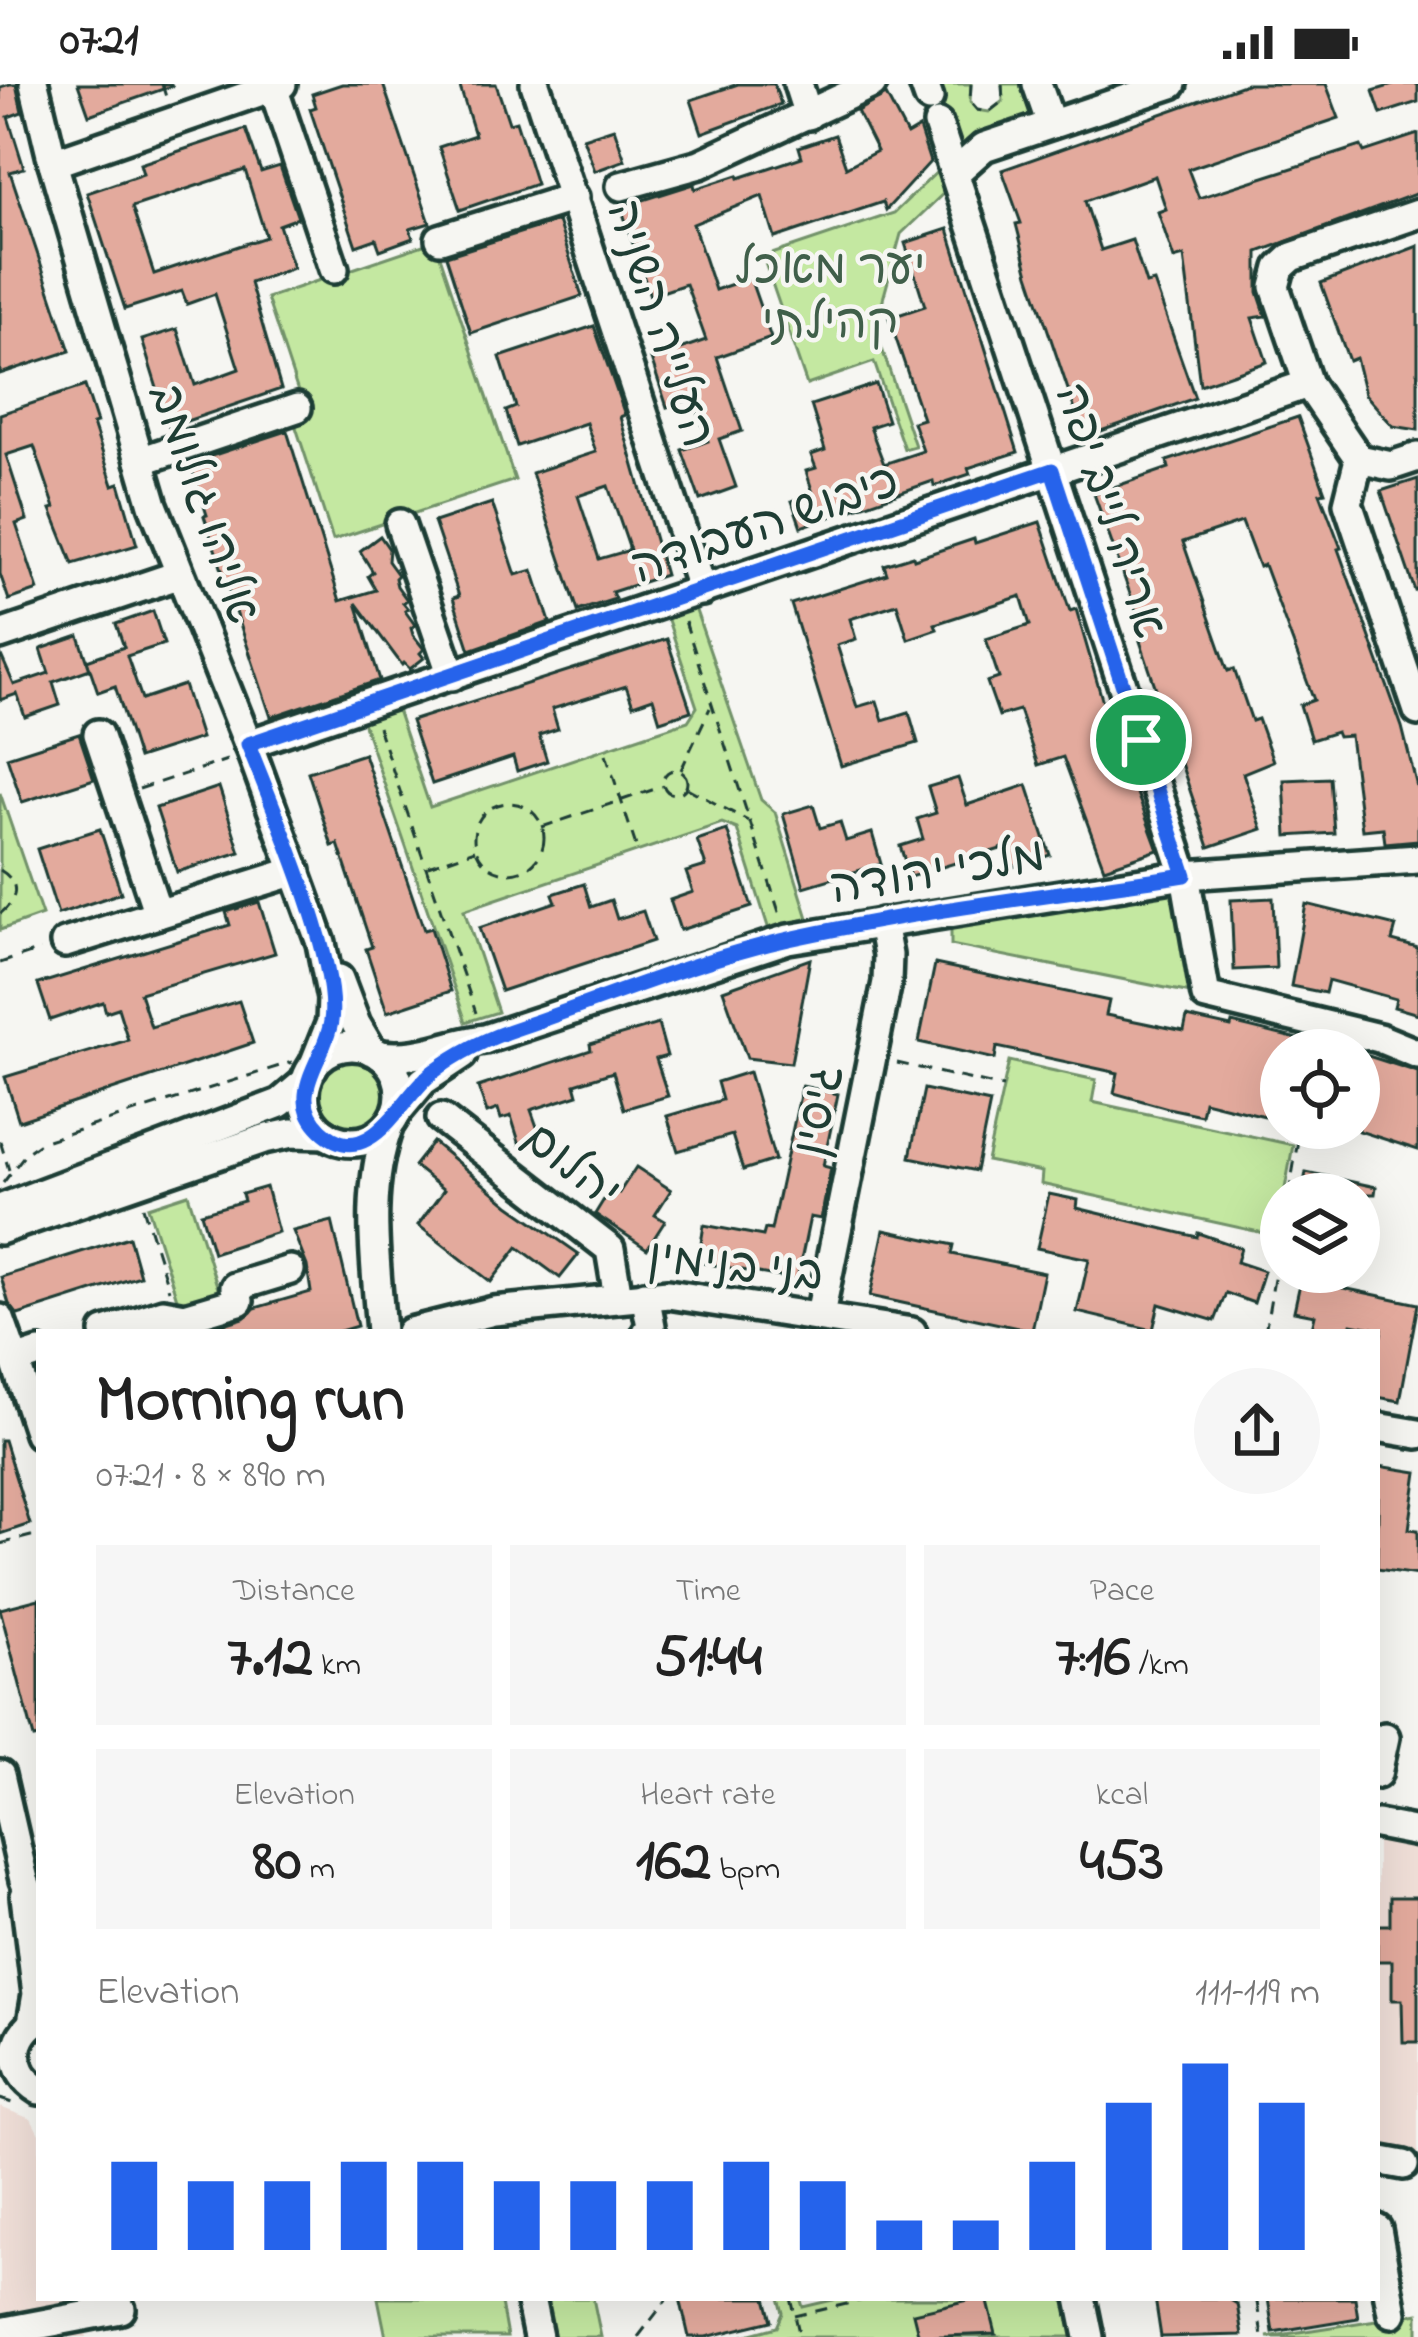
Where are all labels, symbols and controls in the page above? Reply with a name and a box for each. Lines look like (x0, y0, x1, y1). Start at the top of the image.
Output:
text: 07:21 (60, 9, 138, 75)
street label: העלייה השניה (585, 192, 731, 457)
park label: יער מאכל קהילתי (735, 235, 925, 360)
street label: אליהו גולומב (128, 375, 276, 634)
street label: אריה לייב יפה (1034, 375, 1182, 648)
street label: כיבוש העבודה (623, 448, 908, 605)
pin (1090, 689, 1192, 791)
icon: arrive (1108, 707, 1174, 773)
street label: מלכי יהודה (825, 822, 1050, 925)
map controls (1260, 1029, 1380, 1293)
button: locate (1260, 1029, 1380, 1149)
street label: גיסין (777, 1059, 863, 1163)
street label: יהלום (506, 1106, 634, 1228)
button: layers (1260, 1173, 1380, 1293)
street label: בני בנימין (644, 1224, 827, 1312)
text: Morning run (96, 1355, 405, 1451)
button: share (1194, 1368, 1320, 1494)
text: 07:21 · 8 × 890 m (96, 1448, 326, 1505)
text: Distance (233, 1568, 355, 1616)
text: Time (675, 1568, 741, 1616)
text: Pace (1090, 1568, 1154, 1616)
text: 7.12 (227, 1616, 313, 1703)
text: 51:44 (654, 1616, 762, 1703)
text: 7:16 (1055, 1616, 1130, 1703)
text: km (313, 1642, 361, 1690)
text: /km (1130, 1642, 1189, 1690)
text: Elevation (233, 1772, 355, 1820)
text: Heart rate (640, 1772, 776, 1820)
text: kcal (1096, 1772, 1148, 1820)
text: 80 (253, 1820, 301, 1907)
text: 162 (636, 1820, 711, 1907)
text: 453 (1080, 1820, 1164, 1907)
text: m (301, 1846, 335, 1894)
text: bpm (711, 1846, 780, 1894)
text: Elevation (96, 1965, 239, 2022)
text: 111–119 m (1195, 1965, 1320, 2022)

